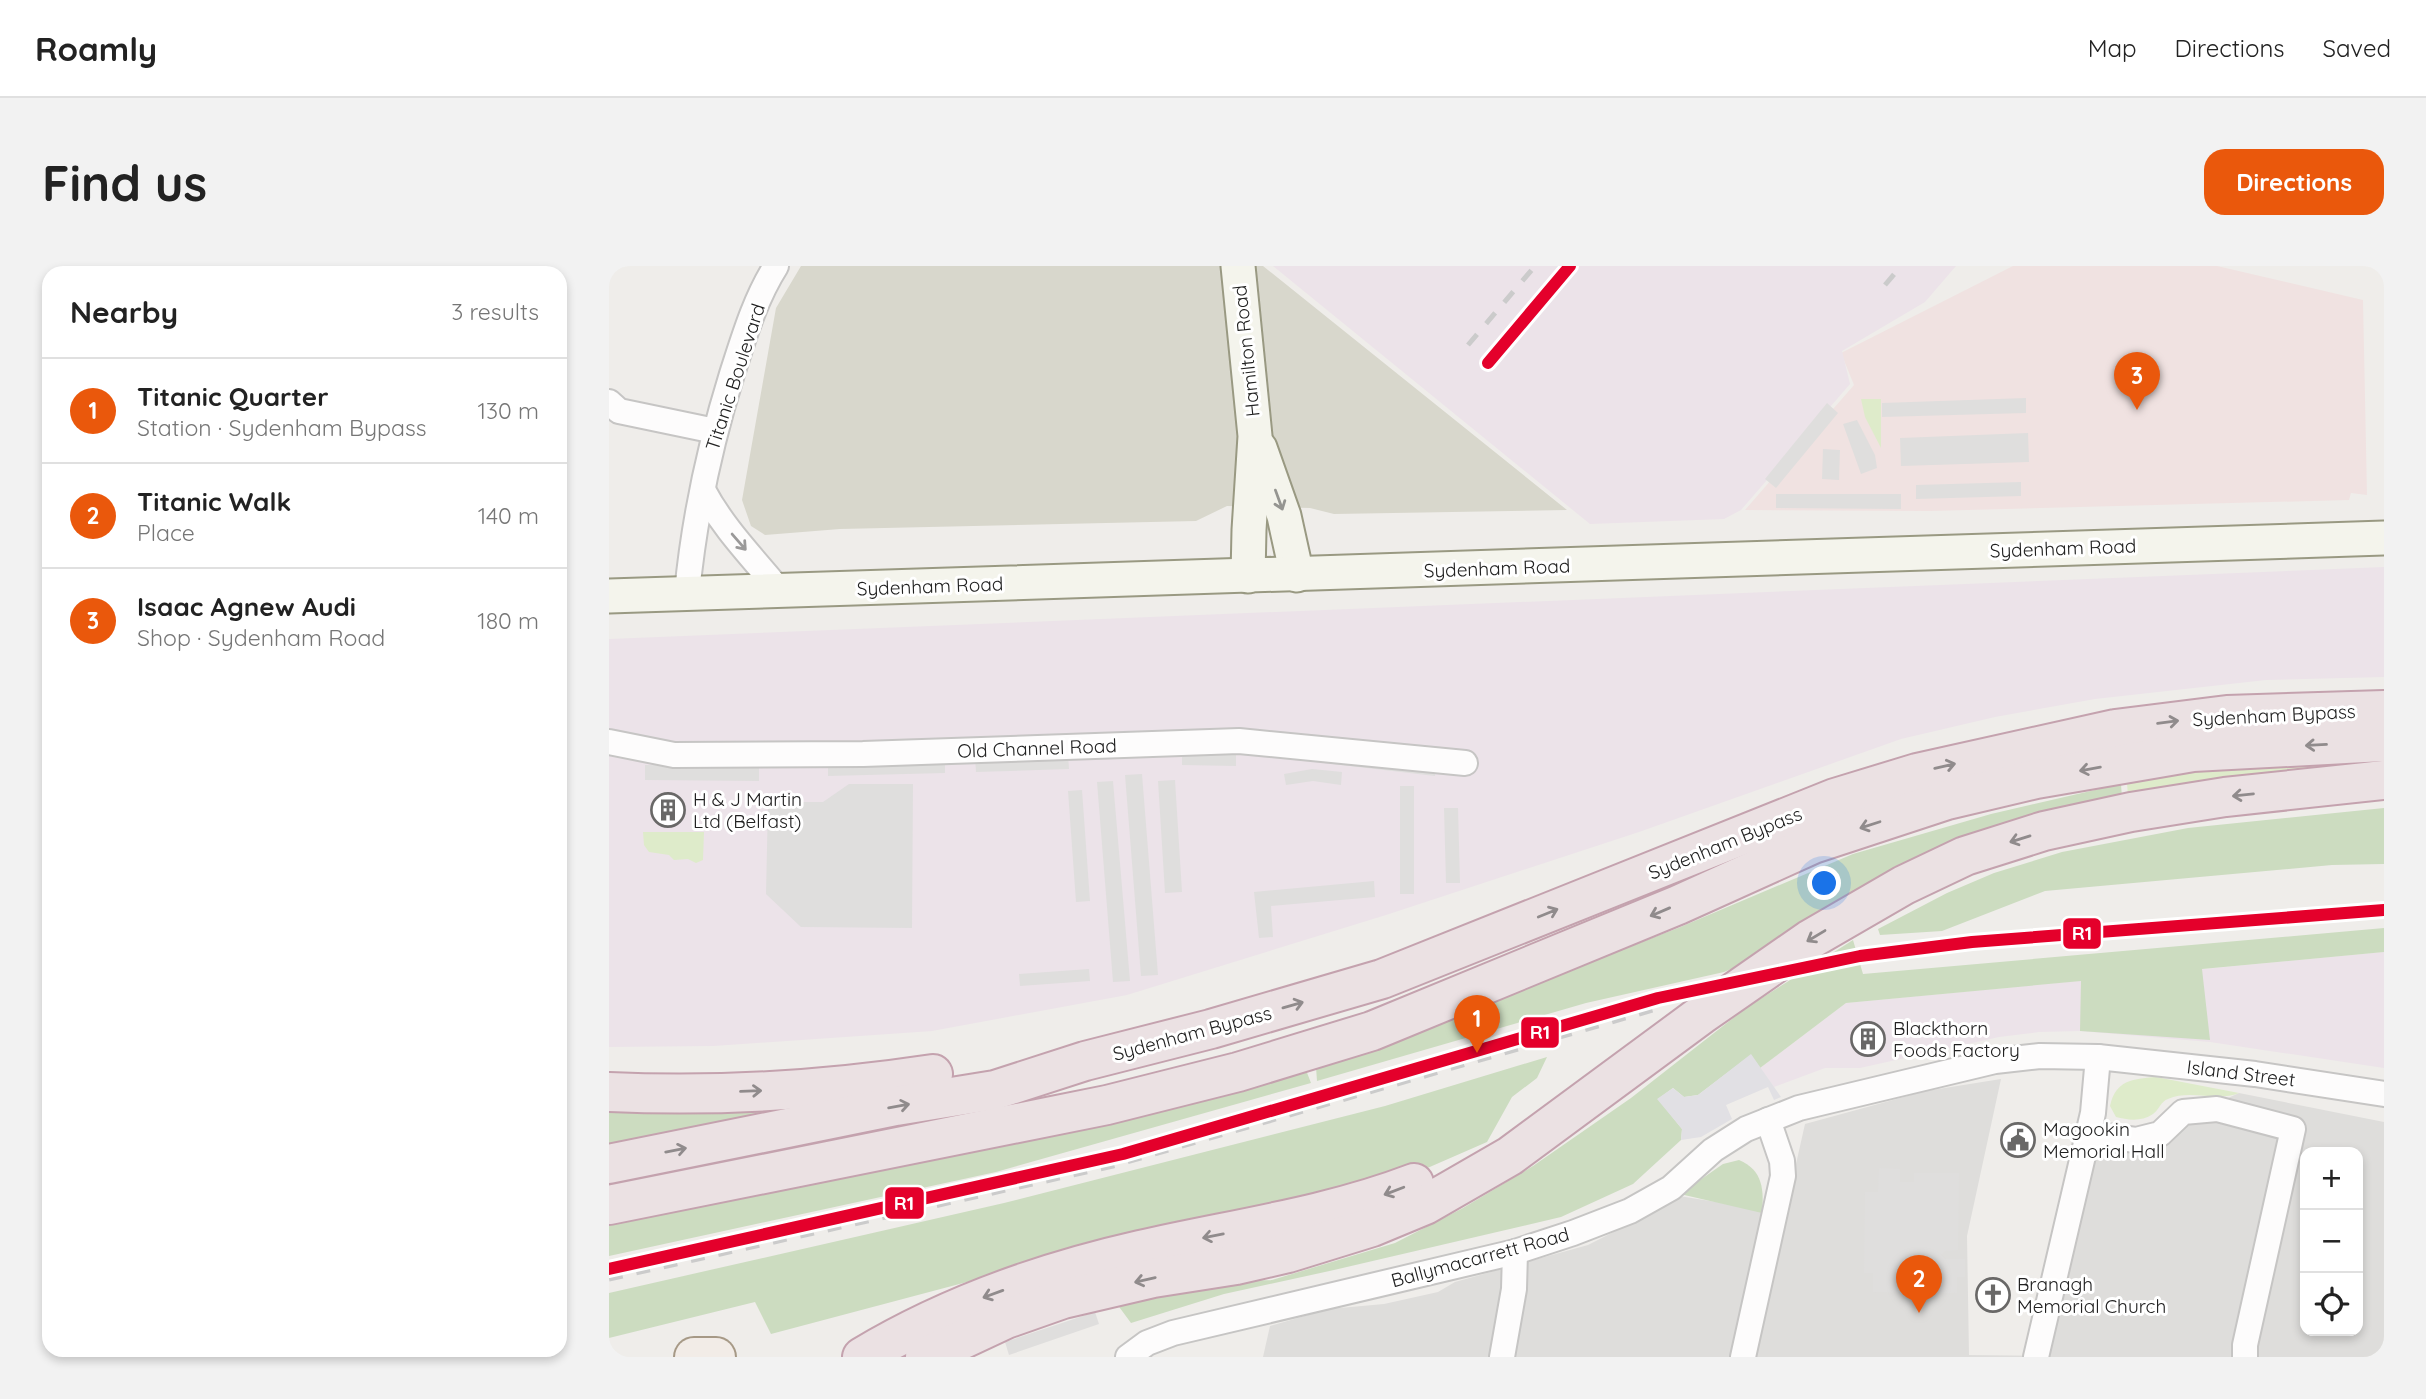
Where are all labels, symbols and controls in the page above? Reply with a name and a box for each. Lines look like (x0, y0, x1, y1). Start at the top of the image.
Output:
text: Roamly (35, 28, 157, 69)
text: Map (2088, 33, 2137, 63)
text: Directions (2175, 33, 2285, 63)
text: Saved (2323, 33, 2391, 63)
button: Directions (2204, 149, 2384, 215)
text: Find us (42, 152, 207, 213)
street label: Hamilton Road (1227, 284, 1265, 418)
text: Nearby (70, 293, 178, 331)
text: 3 results (451, 297, 539, 326)
street label: Titanic Boulevard (700, 301, 770, 453)
pin: 3 (2114, 352, 2160, 410)
text: Titanic Quarter (137, 380, 328, 413)
text: 1 (89, 396, 97, 425)
text: 130 m (477, 396, 539, 425)
text: Station · Sydenham Bypass (137, 413, 426, 442)
text: Titanic Walk (137, 485, 291, 518)
one-way arrow (1274, 488, 1286, 510)
text: 2 (86, 501, 100, 530)
text: 140 m (478, 501, 539, 530)
text: Place (137, 518, 195, 547)
one-way arrow (731, 533, 747, 551)
street label: Sydenham Road (1989, 533, 2137, 563)
street label: Sydenham Road (1423, 553, 1571, 583)
street label: Sydenham Road (856, 571, 1004, 601)
text: Isaac Agnew Audi (137, 590, 356, 623)
text: 3 (87, 606, 99, 635)
text: 180 m (477, 606, 539, 635)
text: Shop · Sydenham Road (137, 623, 385, 652)
street label: Sydenham Bypass (2192, 699, 2356, 731)
one-way arrow (2156, 716, 2179, 729)
street label: Old Channel Road (957, 733, 1117, 763)
one-way arrow (2305, 738, 2328, 751)
one-way arrow (1933, 759, 1956, 773)
one-way arrow (2079, 763, 2102, 776)
place label: H & J Martin Ltd (Belfast) (693, 787, 802, 833)
one-way arrow (2232, 789, 2255, 802)
building icon: H & J Martin Ltd (Belfast) (649, 791, 687, 829)
street label: Sydenham Bypass (1645, 801, 1805, 885)
one-way arrow (1859, 820, 1881, 833)
one-way arrow (2009, 833, 2031, 846)
your location (1807, 866, 1841, 900)
one-way arrow (1537, 906, 1559, 919)
one-way arrow (1650, 907, 1671, 920)
line badge: R1 (2062, 917, 2102, 950)
text: R1 (2072, 921, 2092, 945)
one-way arrow (1806, 930, 1826, 944)
pin: 1 (1454, 995, 1500, 1053)
one-way arrow (1282, 998, 1304, 1011)
street label: Sydenham Bypass (1110, 1000, 1274, 1066)
line badge: R1 (1520, 1016, 1560, 1049)
place label: Blackthorn Foods Factory (1893, 1016, 2020, 1062)
text: R1 (1530, 1020, 1550, 1044)
building icon: Blackthorn Foods Factory (1849, 1020, 1887, 1058)
street label: Island Street (2185, 1054, 2297, 1092)
one-way arrow (739, 1085, 762, 1098)
one-way arrow (887, 1099, 910, 1112)
place label: Magookin Memorial Hall (2043, 1117, 2165, 1163)
public building icon: Magookin Memorial Hall (1999, 1121, 2037, 1159)
one-way arrow (664, 1143, 687, 1157)
map controls (2300, 1147, 2363, 1336)
button: + (2300, 1147, 2363, 1210)
one-way arrow (1384, 1185, 1406, 1198)
line badge: R1 (884, 1186, 925, 1220)
text: R1 (894, 1191, 914, 1215)
button: − (2300, 1210, 2363, 1273)
street label: Ballymacarrett Road (1388, 1222, 1572, 1292)
one-way arrow (1202, 1230, 1225, 1243)
pin: 2 (1896, 1255, 1942, 1313)
place label: Branagh Memorial Church (2017, 1272, 2166, 1318)
button: locate (2300, 1273, 2363, 1336)
one-way arrow (1134, 1274, 1157, 1287)
church icon: Branagh Memorial Church (1974, 1276, 2012, 1314)
one-way arrow (983, 1289, 1005, 1301)

